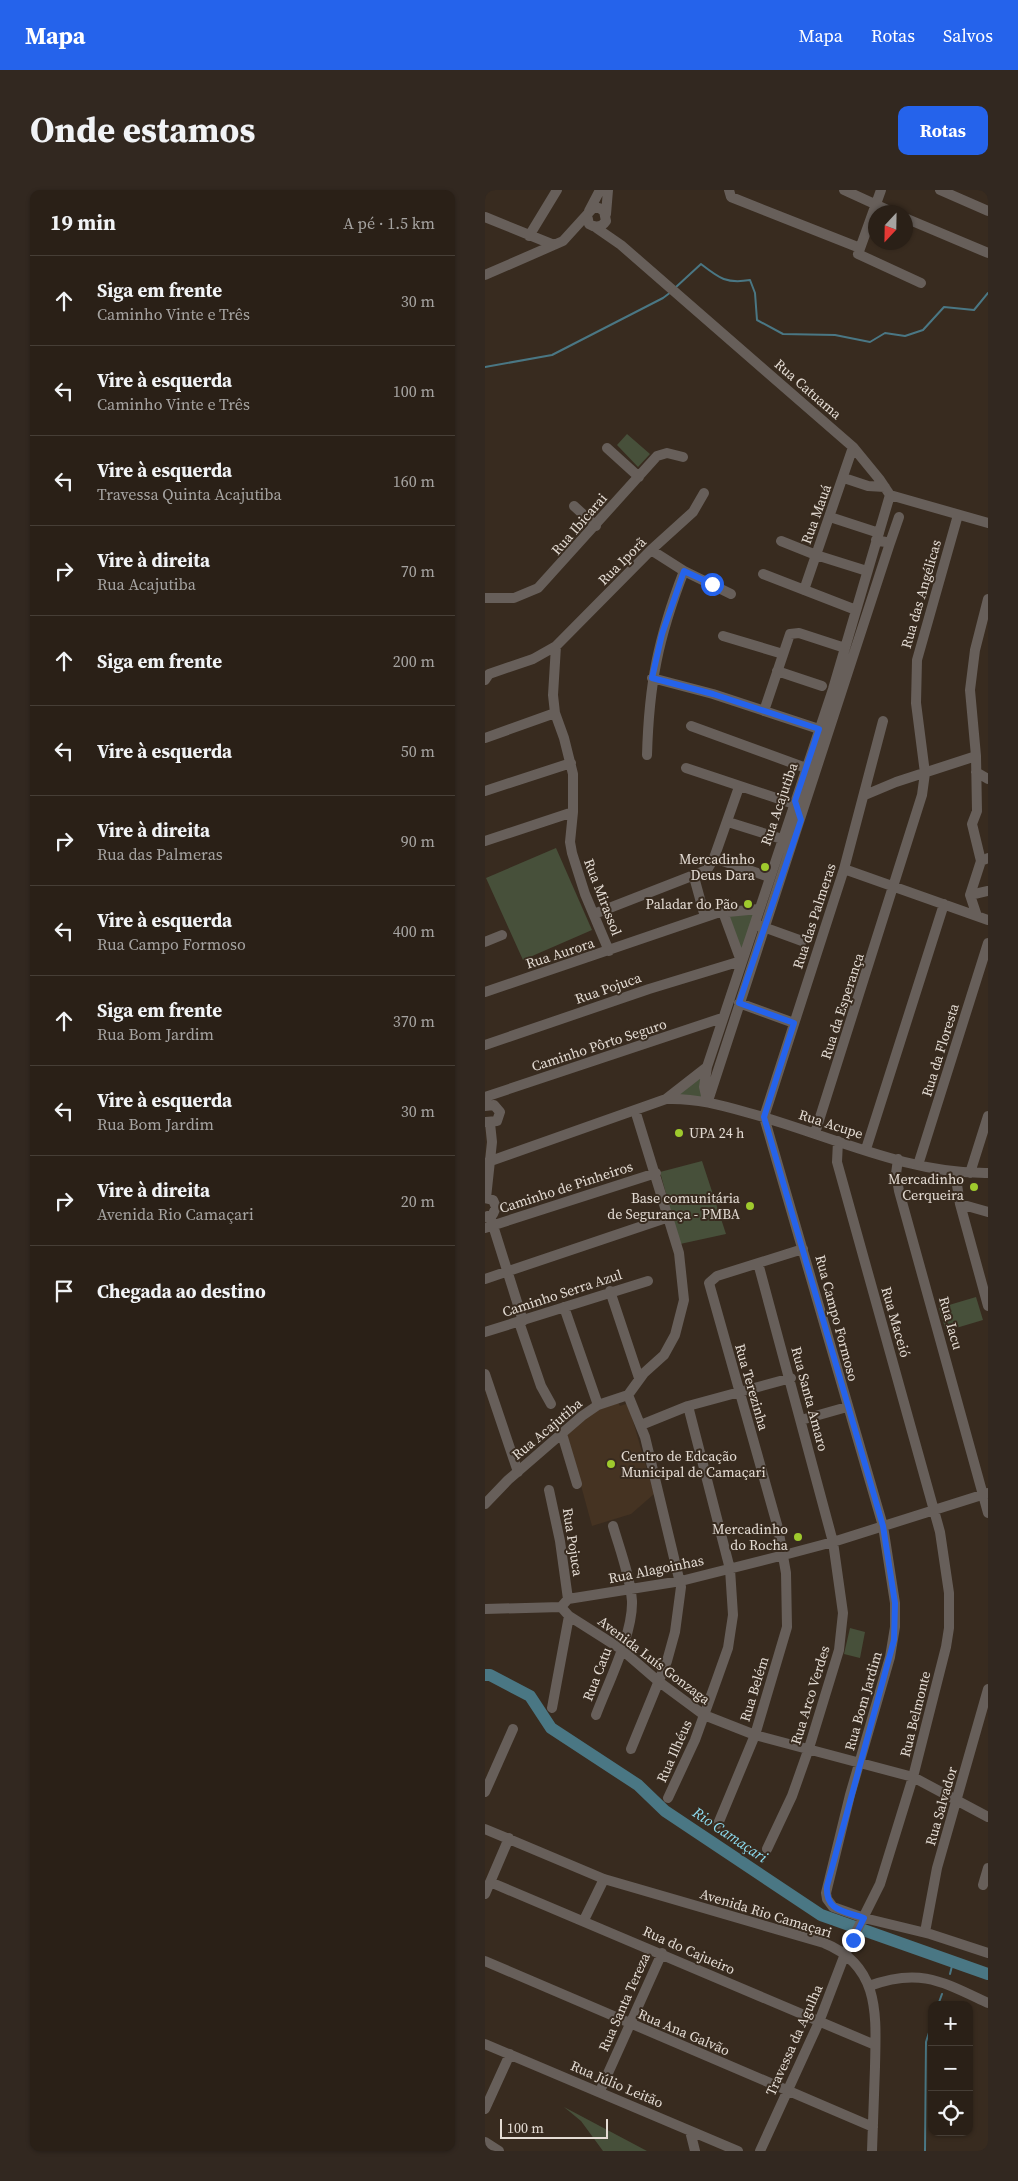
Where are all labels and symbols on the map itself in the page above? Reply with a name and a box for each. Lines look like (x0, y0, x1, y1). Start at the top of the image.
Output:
north arrow (868, 205, 913, 250)
street label: Rua Catuama (770, 354, 847, 424)
street label: Rua Mauá (796, 481, 836, 547)
street label: Rua Ibicarai (547, 489, 611, 559)
street label: Rua Iporã (593, 532, 651, 590)
street label: Rua das Angélicas (896, 537, 946, 651)
route start (701, 573, 724, 596)
street label: Rua Acajutiba (755, 759, 803, 848)
place label: Mercadinho Deus Dara (679, 849, 756, 885)
street label: Rua Mirassol (579, 856, 627, 938)
marker: Mercadinho Deus Dara (759, 861, 771, 873)
street label: Rua das Palmeras (787, 861, 841, 971)
place label: Paladar do Pão (645, 894, 738, 914)
marker: Paladar do Pão (742, 898, 754, 910)
street label: Rua Aurora (523, 932, 598, 973)
street label: Rua da Esperança (815, 949, 869, 1062)
street label: Rua Pojuca (572, 967, 645, 1009)
street label: Rua da Floresta (916, 1000, 964, 1099)
street label: Caminho Pôrto Seguro (529, 1014, 669, 1076)
street label: Rua Acupe (796, 1104, 866, 1144)
place label: UPA 24 h (689, 1123, 745, 1143)
marker: UPA 24 h (673, 1127, 685, 1139)
street label: Caminho de Pinheiros (497, 1156, 635, 1218)
place label: Mercadinho Cerqueira (888, 1169, 965, 1205)
marker: Mercadinho Cerqueira (968, 1181, 980, 1193)
place label: Base comunitária de Segurança - PMBA (607, 1188, 741, 1224)
marker: Base comunitária de Segurança - PMBA (744, 1200, 756, 1212)
street label: Rua Campo Formoso (811, 1253, 864, 1384)
street label: Caminho Serra Azul (500, 1264, 624, 1322)
street label: Rua Maceió (876, 1284, 916, 1360)
street label: Rua Iacu (934, 1294, 968, 1352)
street label: Rua Terezinha (730, 1341, 774, 1434)
street label: Rua Santa Amaro (786, 1344, 834, 1454)
street label: Rua Acajutiba (507, 1393, 587, 1464)
place label: Centro de Edcação Municipal de Camaçari (621, 1446, 766, 1482)
marker: Centro de Edcação Municipal de Camaçari (605, 1458, 617, 1470)
street label: Rua Pojuca (558, 1506, 588, 1579)
place label: Mercadinho do Rocha (712, 1519, 789, 1555)
marker: Mercadinho do Rocha (792, 1531, 804, 1543)
street label: Rua Alagoinhas (607, 1550, 705, 1588)
street label: Avenida Luís Gonzaga (594, 1611, 715, 1709)
street label: Rua Arco Verdes (785, 1643, 835, 1747)
street label: Rua Catu (578, 1644, 616, 1704)
street label: Rua Bom Jardim (839, 1649, 887, 1753)
street label: Rua Belém (735, 1654, 774, 1724)
street label: Rua Belmonte (895, 1669, 935, 1759)
street label: Rua Ilhéus (651, 1716, 697, 1786)
street label: Rua Salvador (920, 1764, 962, 1848)
water label: Rio Camaçari (688, 1801, 772, 1868)
street label: Avenida Rio Camaçari (698, 1883, 834, 1943)
street label: Rua do Cajueiro (640, 1921, 739, 1979)
route end (842, 1929, 865, 1952)
street label: Rua Santa Tereza (593, 1949, 655, 2054)
street label: Travessa da Agulha (761, 1980, 828, 2099)
street label: Rua Ana Galvão (635, 2004, 733, 2060)
street label: Rua Júlio Leitão (568, 2055, 667, 2113)
scale bar (500, 2116, 607, 2139)

